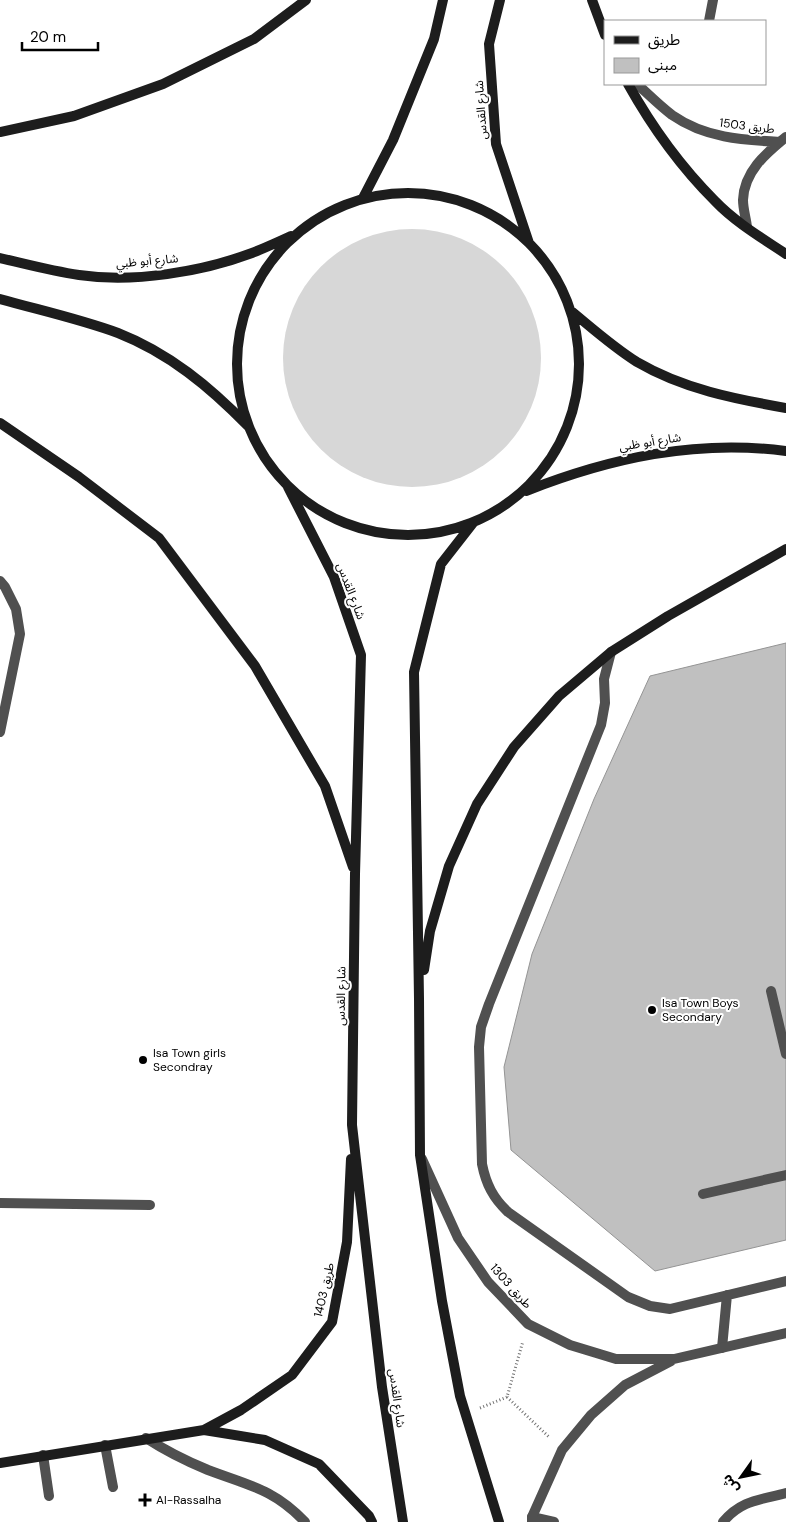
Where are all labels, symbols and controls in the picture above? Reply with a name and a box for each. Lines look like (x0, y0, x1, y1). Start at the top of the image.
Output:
scale bar (22, 20, 99, 52)
legend (604, 20, 766, 85)
text: 20 m (30, 27, 66, 47)
text: طريق (648, 30, 680, 50)
text: مبنى (648, 55, 677, 75)
street label: شارع القدس (471, 80, 492, 140)
street label: طريق 1503 (719, 115, 775, 137)
street label: شارع أبو ظبي (115, 250, 179, 273)
street label: شارع أبو ظبي (618, 429, 682, 457)
street label: شارع القدس (332, 560, 369, 622)
street label: شارع القدس (332, 966, 351, 1026)
place label: Isa Town Boys Secondary (662, 995, 739, 1025)
marker: Isa Town Boys Secondary (646, 1004, 658, 1016)
place label: Isa Town girls Secondray (153, 1045, 226, 1075)
marker: Isa Town girls Secondray (137, 1054, 149, 1066)
street label: طريق 1303 (487, 1260, 535, 1312)
street label: طريق 1403 (310, 1261, 338, 1319)
street label: شارع القدس (384, 1367, 409, 1429)
north arrow (716, 1452, 766, 1502)
text: ش (717, 1471, 743, 1497)
place label: Al-Rassalha (156, 1492, 221, 1508)
marker: Al-Rassalha (138, 1493, 152, 1507)

